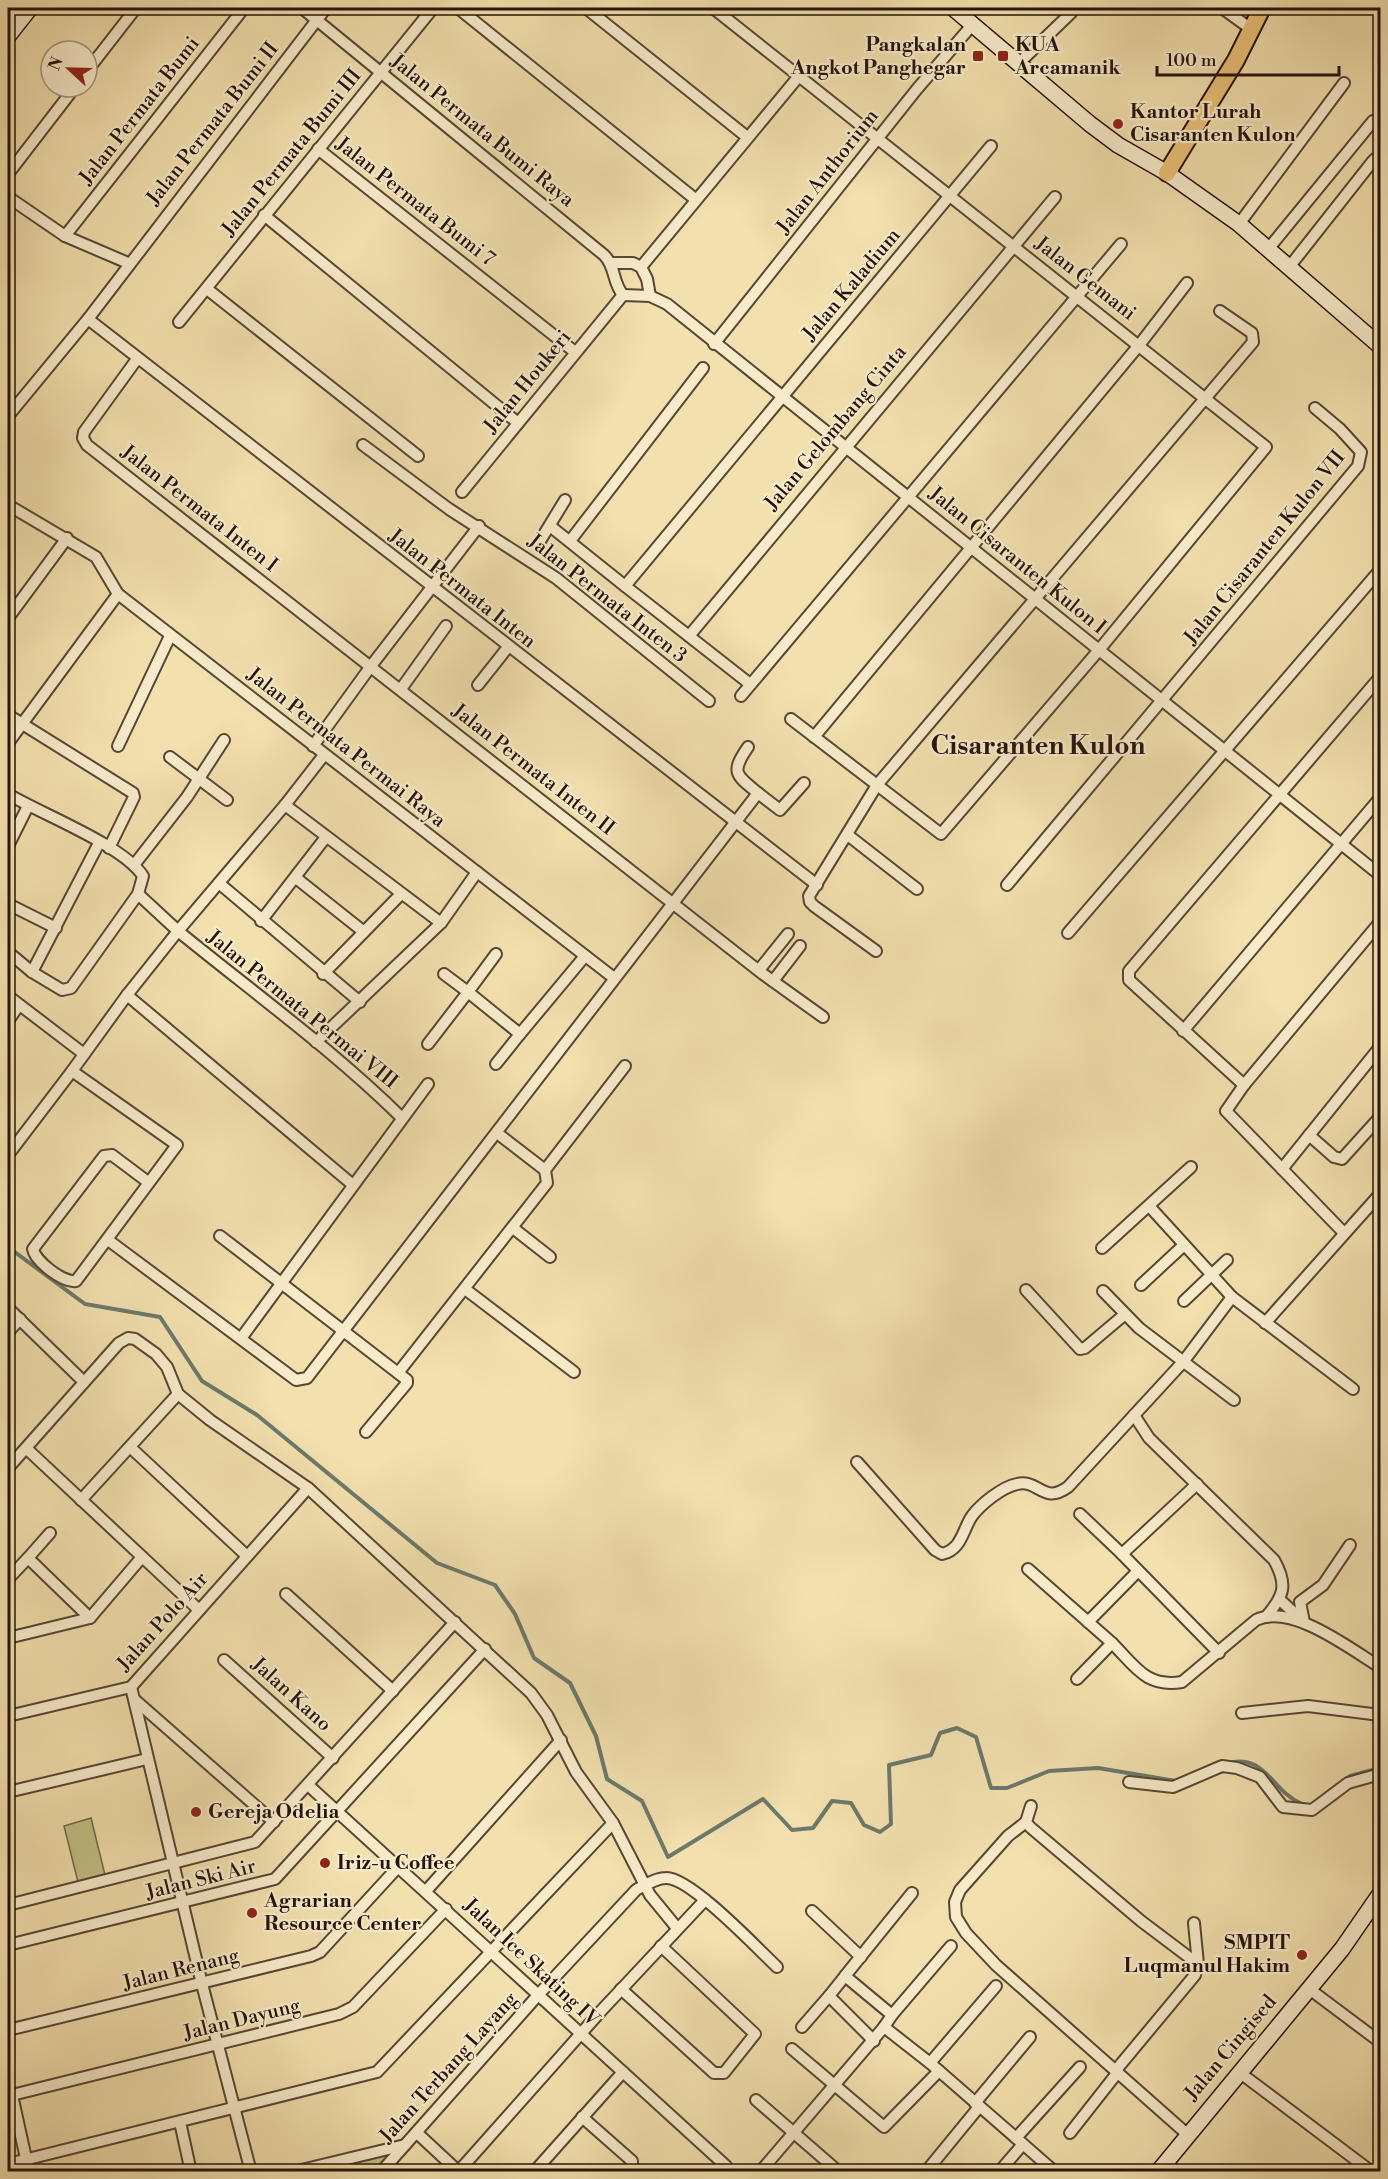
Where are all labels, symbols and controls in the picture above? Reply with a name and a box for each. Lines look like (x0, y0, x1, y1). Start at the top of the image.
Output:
street label: Jalan Permata Bumi (74, 32, 206, 191)
place label: Pangkalan Angkot Panghegar (790, 33, 967, 81)
place label: KUA Arcamanik (1014, 33, 1121, 81)
street label: Jalan Permata Bumi II (141, 37, 285, 211)
north arrow (39, 39, 99, 99)
scale bar (1157, 39, 1338, 77)
street label: Jalan Permata Bumi Raya (384, 49, 580, 213)
marker: Pangkalan Angkot Panghegar (971, 49, 985, 63)
marker: KUA Arcamanik (996, 49, 1010, 63)
text: 100 m (1166, 49, 1217, 72)
text: N (44, 54, 68, 73)
street label: Jalan Permata Bumi III (216, 64, 367, 242)
place label: Kantor Lurah Cisaranten Kulon (1130, 100, 1296, 148)
street label: Jalan Anthorium (771, 104, 885, 240)
marker: Kantor Lurah Cisaranten Kulon (1111, 117, 1125, 131)
street label: Jalan Permata Bumi 7 (330, 131, 500, 272)
street label: Jalan Kaladium (797, 223, 907, 347)
street label: Jalan Gemani (1029, 231, 1141, 327)
street label: Jalan Houkeri (478, 325, 577, 439)
street label: Jalan Gelombang Cinta (759, 340, 913, 516)
street label: Jalan Permata Inten I (115, 440, 283, 578)
street label: Jalan Cisaranten Kulon VII (1178, 446, 1351, 651)
street label: Jalan Cisaranten Kulon I (923, 481, 1111, 640)
street label: Jalan Permata Inten (383, 523, 541, 654)
street label: Jalan Permata Inten 3 (522, 528, 692, 669)
street label: Jalan Permata Permai Raya (241, 662, 451, 834)
street label: Jalan Permata Inten II (446, 698, 620, 841)
district label: Cisaranten Kulon (930, 730, 1146, 762)
street label: Jalan Permata Permai VIII (201, 925, 403, 1095)
street label: Jalan Polo Air (111, 1567, 214, 1677)
street label: Jalan Kano (245, 1652, 336, 1738)
place label: Gereja Odelia (208, 1800, 339, 1825)
marker: Gereja Odelia (189, 1805, 203, 1819)
place label: Iriz-u Coffee (337, 1851, 455, 1876)
street label: Jalan Ski Air (143, 1854, 259, 1906)
marker: Iriz-u Coffee (318, 1856, 332, 1870)
place label: Agrarian Resource Center (263, 1889, 421, 1937)
street label: Jalan Ice Skating IV (457, 1893, 605, 2033)
marker: Agrarian Resource Center (245, 1906, 259, 1920)
place label: SMPIT Luqmanul Hakim (1124, 1931, 1291, 1979)
street label: Jalan Renang (119, 1943, 242, 1997)
marker: SMPIT Luqmanul Hakim (1295, 1948, 1309, 1962)
street label: Jalan Terbang Layang (374, 1987, 524, 2149)
street label: Jalan Cingised (1179, 1990, 1283, 2107)
street label: Jalan Dayung (180, 1993, 304, 2047)

